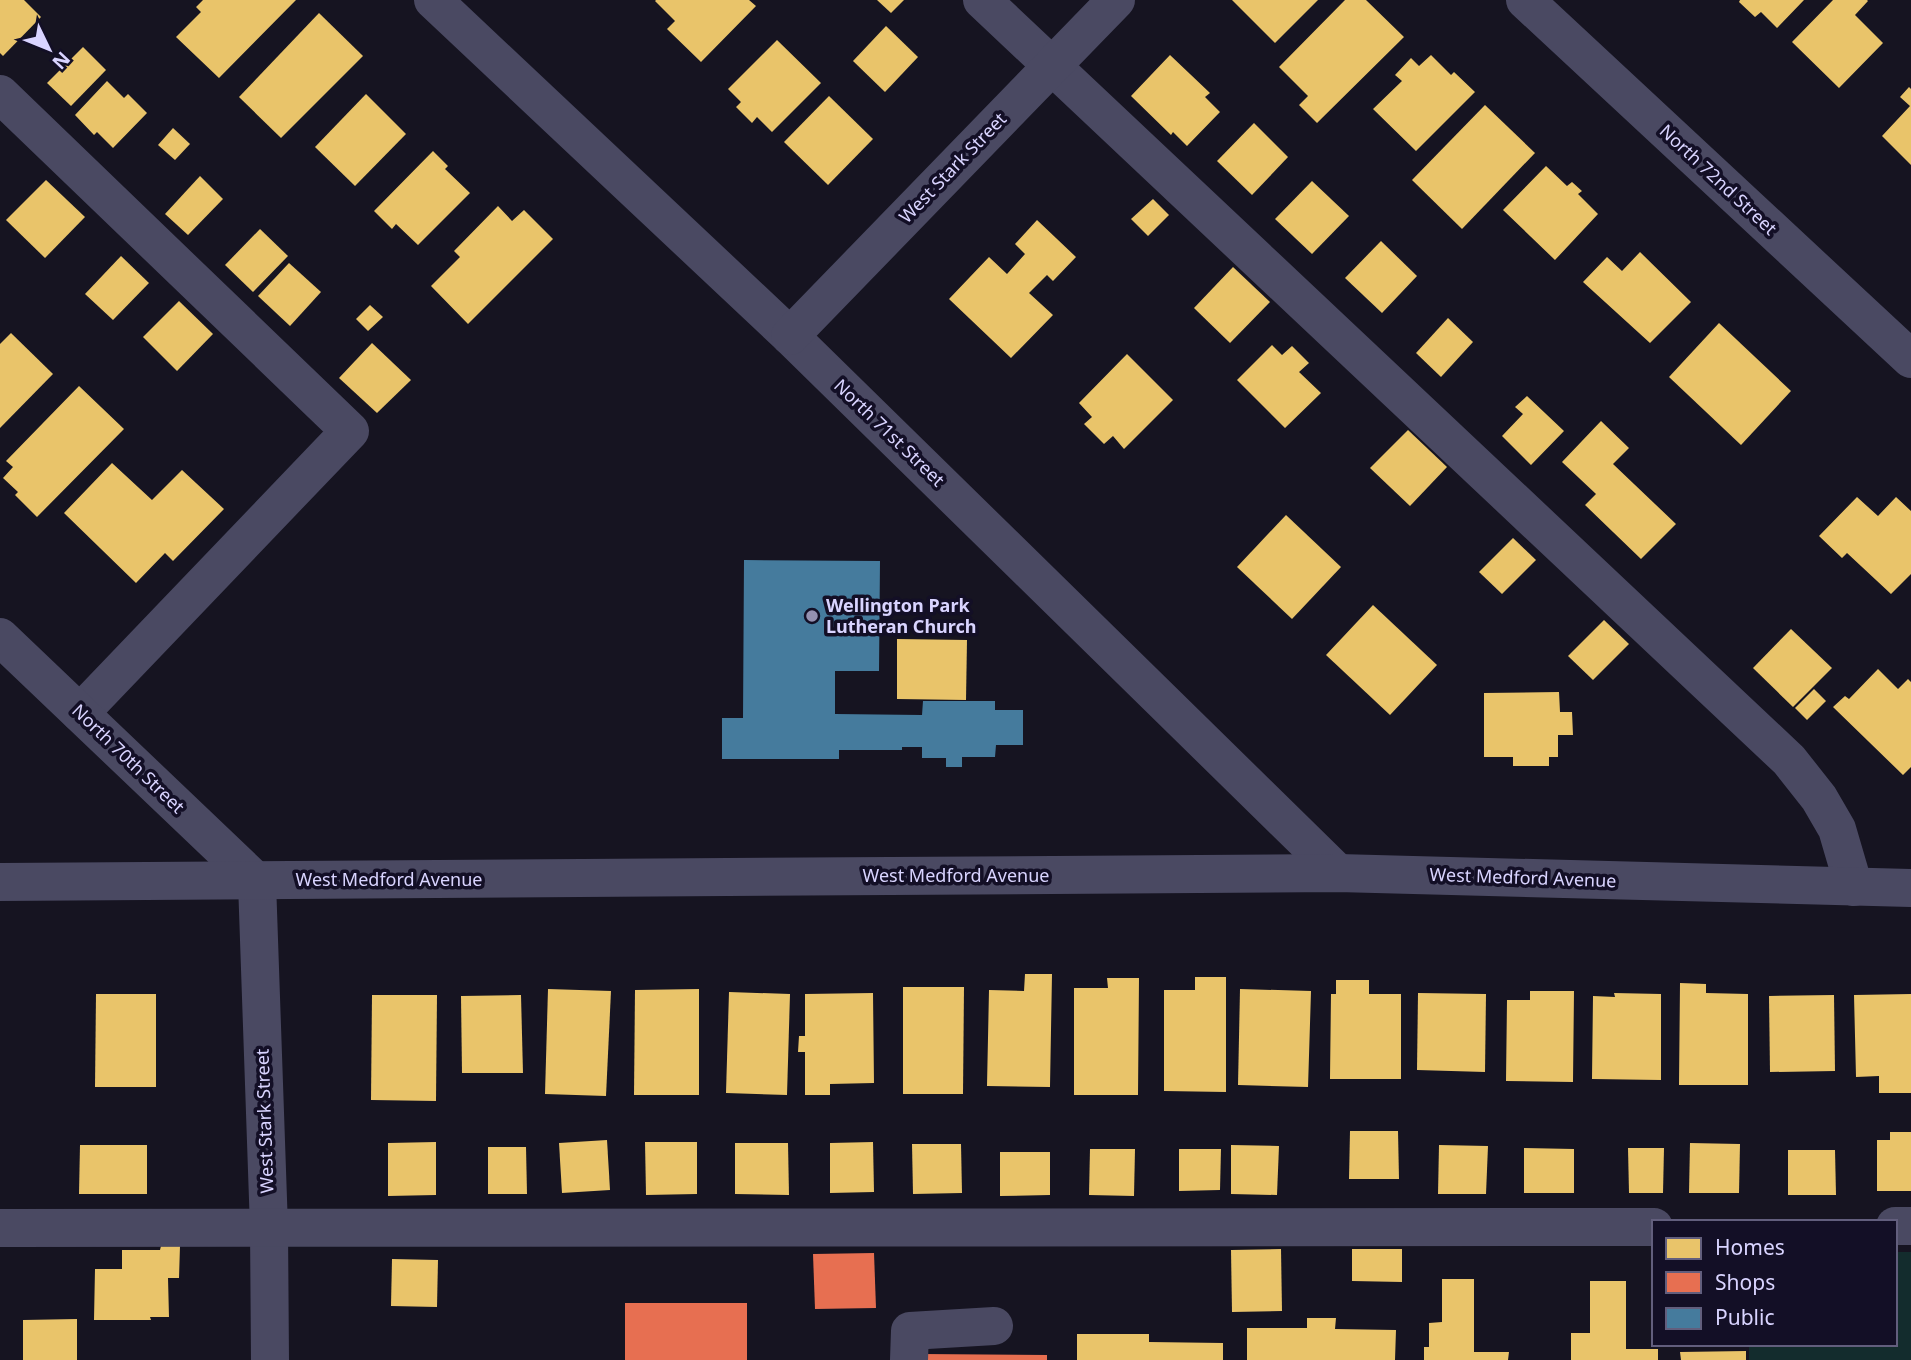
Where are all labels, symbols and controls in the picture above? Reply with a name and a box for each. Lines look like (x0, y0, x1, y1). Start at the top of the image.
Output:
north arrow (14, 14, 84, 84)
text: N (47, 46, 76, 75)
street label: West Stark Street (893, 107, 1012, 228)
street label: North 72nd Street (1655, 119, 1783, 240)
street label: North 71st Street (829, 373, 951, 492)
place label: Wellington Park Lutheran Church (826, 593, 977, 638)
marker: Wellington Park Lutheran Church (804, 608, 820, 624)
street label: North 70th Street (67, 698, 190, 818)
street label: West Medford Avenue (1429, 862, 1617, 892)
street label: West Medford Avenue (863, 863, 1049, 887)
street label: West Medford Avenue (296, 867, 482, 891)
street label: West Stark Street (249, 1048, 279, 1194)
legend (1652, 1220, 1897, 1346)
text: Homes (1715, 1233, 1785, 1261)
text: Shops (1715, 1268, 1775, 1296)
text: Public (1715, 1303, 1775, 1331)

